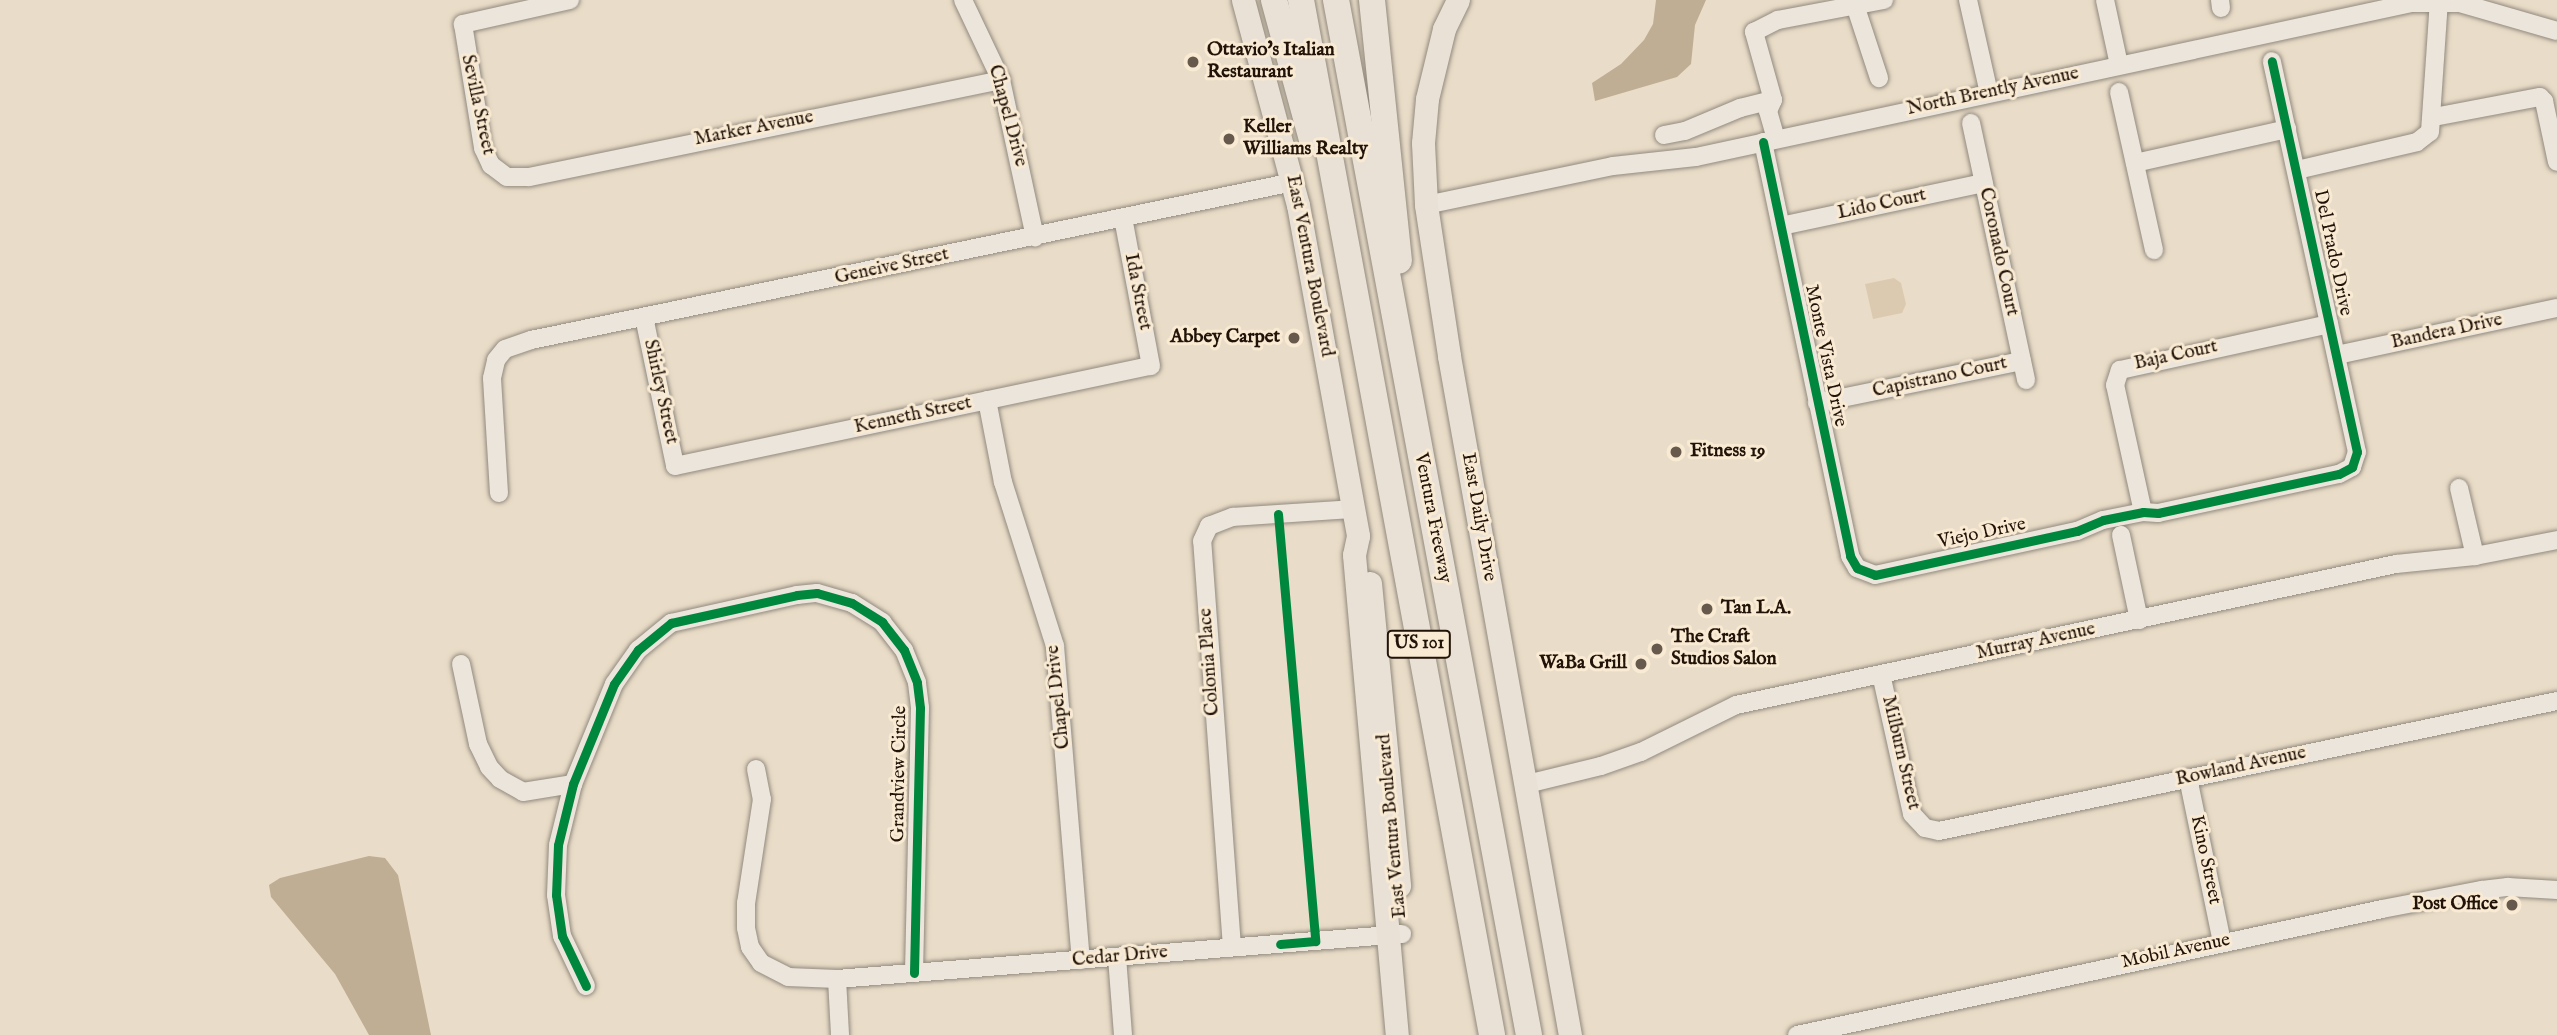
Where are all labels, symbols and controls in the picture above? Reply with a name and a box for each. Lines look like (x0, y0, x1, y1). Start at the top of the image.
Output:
place label: Ottavio's Italian Restaurant (1207, 40, 1335, 84)
street label: Sevilla Street (455, 53, 499, 157)
marker: Ottavio's Italian Restaurant (1185, 54, 1201, 70)
street label: Chapel Drive (982, 63, 1032, 169)
street label: North Brently Avenue (1905, 63, 2081, 121)
street label: Marker Avenue (692, 106, 816, 152)
place label: Keller Williams Realty (1243, 117, 1368, 161)
marker: Keller Williams Realty (1221, 131, 1237, 147)
street label: East Ventura Boulevard (1280, 173, 1338, 359)
street label: Lido Court (1836, 184, 1928, 226)
street label: Coronado Court (1973, 186, 2023, 318)
street label: Del Prado Drive (2308, 188, 2356, 318)
street label: Geneive Street (833, 244, 951, 290)
street label: Ida Street (1118, 252, 1156, 332)
street label: Monte Vista Drive (1799, 283, 1851, 429)
street label: Bandera Drive (2389, 309, 2505, 355)
place label: Abbey Carpet (1170, 327, 1280, 349)
marker: Abbey Carpet (1286, 330, 1302, 346)
street label: Baja Court (2132, 336, 2220, 376)
street label: Shirley Street (638, 338, 682, 446)
street label: Capistrano Court (1871, 353, 2009, 403)
street label: Kenneth Street (852, 392, 974, 440)
place label: Fitness 19 (1690, 441, 1765, 463)
marker: Fitness 19 (1668, 444, 1684, 460)
street label: Ventura Freeway (1408, 451, 1456, 585)
street label: East Daily Drive (1455, 451, 1501, 583)
street label: Viejo Drive (1936, 514, 2028, 554)
place label: Tan L.A. (1721, 598, 1791, 620)
marker: Tan L.A. (1699, 601, 1715, 617)
street label: Colonia Place (1195, 607, 1225, 717)
street label: Murray Avenue (1974, 618, 2098, 666)
place label: The Craft Studios Salon (1671, 627, 1777, 671)
road number: US 101 (1386, 630, 1452, 658)
marker: The Craft Studios Salon (1649, 641, 1665, 657)
street label: Chapel Drive (1042, 644, 1076, 750)
place label: WaBa Grill (1539, 653, 1627, 675)
marker: WaBa Grill (1633, 656, 1649, 672)
street label: Milburn Street (1876, 694, 1924, 812)
street label: Grandview Circle (887, 705, 913, 843)
street label: East Ventura Boulevard (1374, 733, 1412, 919)
street label: Rowland Avenue (2174, 742, 2308, 792)
street label: Kino Street (2184, 813, 2226, 907)
place label: Post Office (2412, 894, 2498, 916)
marker: Post Office (2504, 897, 2520, 913)
street label: Mobil Avenue (2120, 929, 2232, 975)
street label: Cedar Drive (1071, 941, 1169, 973)

